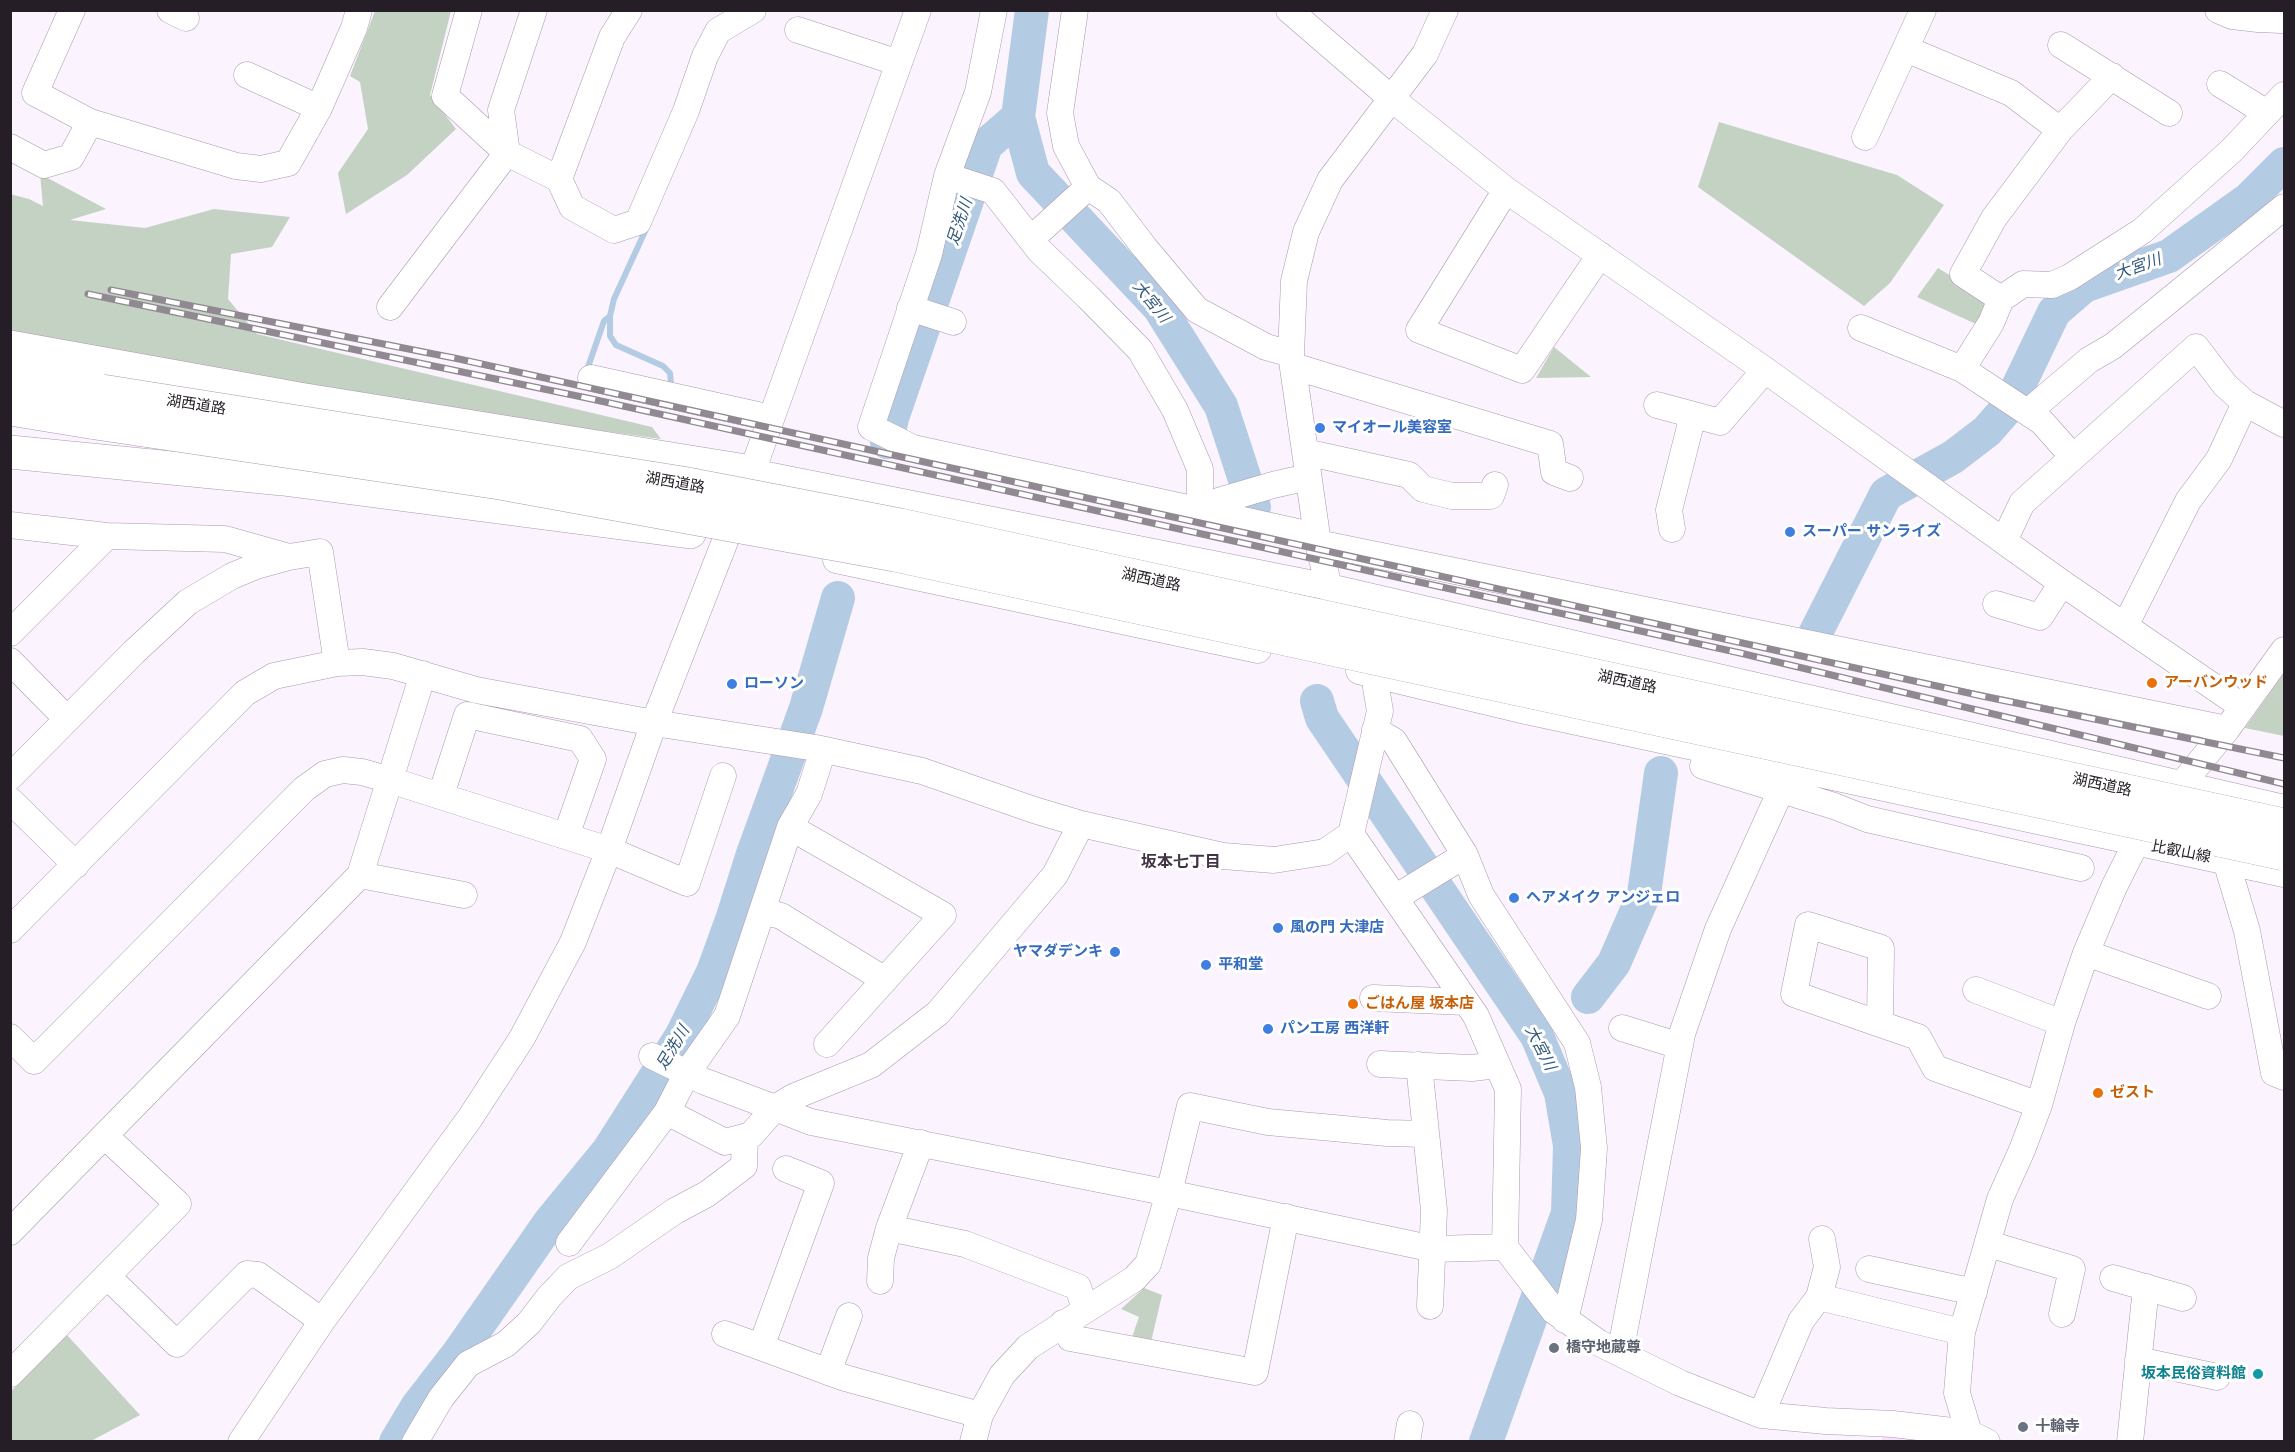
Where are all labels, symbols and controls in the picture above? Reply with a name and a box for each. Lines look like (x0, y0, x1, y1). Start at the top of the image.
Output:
water label: 足洗川 (943, 196, 977, 248)
water label: 大宮川 (2112, 250, 2164, 284)
water label: 大宮川 (1128, 277, 1174, 327)
street label: 湖西道路 (165, 391, 227, 419)
place label: マイオール美容室 (1332, 419, 1452, 437)
marker: マイオール美容室 (1313, 421, 1327, 435)
street label: 湖西道路 (644, 469, 706, 497)
place label: スーパー サンライズ (1802, 523, 1941, 541)
marker: スーパー サンライズ (1783, 525, 1797, 539)
street label: 湖西道路 (1120, 565, 1182, 595)
street label: 湖西道路 (1596, 667, 1658, 697)
place label: アーバンウッド (2164, 674, 2268, 692)
place label: ローソン (744, 675, 804, 693)
marker: アーバンウッド (2145, 676, 2159, 690)
marker: ローソン (725, 677, 739, 691)
street label: 湖西道路 (2071, 770, 2133, 800)
street label: 比叡山線 (2150, 837, 2212, 867)
district label: 坂本七丁目 (1141, 852, 1221, 872)
place label: ヘアメイク アンジェロ (1526, 889, 1680, 907)
marker: ヘアメイク アンジェロ (1507, 891, 1521, 905)
place label: 風の門 大津店 (1290, 919, 1384, 937)
marker: 風の門 大津店 (1271, 921, 1285, 935)
place label: ヤマダデンキ (1013, 943, 1103, 961)
marker: ヤマダデンキ (1108, 945, 1122, 959)
place label: 平和堂 (1218, 956, 1263, 974)
marker: 平和堂 (1199, 958, 1213, 972)
place label: ごはん屋 坂本店 (1365, 995, 1474, 1013)
marker: ごはん屋 坂本店 (1346, 997, 1360, 1011)
place label: パン工房 西洋軒 (1280, 1020, 1389, 1038)
water label: 足洗川 (652, 1022, 694, 1074)
marker: パン工房 西洋軒 (1261, 1022, 1275, 1036)
water label: 大宮川 (1521, 1022, 1559, 1074)
place label: ゼスト (2110, 1084, 2155, 1102)
marker: ゼスト (2091, 1086, 2105, 1100)
place label: 橋守地蔵尊 (1566, 1339, 1641, 1357)
marker: 橋守地蔵尊 (1547, 1341, 1561, 1355)
place label: 坂本民俗資料館 (2141, 1365, 2246, 1383)
marker: 坂本民俗資料館 (2251, 1367, 2265, 1381)
place label: 十輪寺 (2035, 1418, 2080, 1436)
marker: 十輪寺 (2016, 1420, 2030, 1434)

